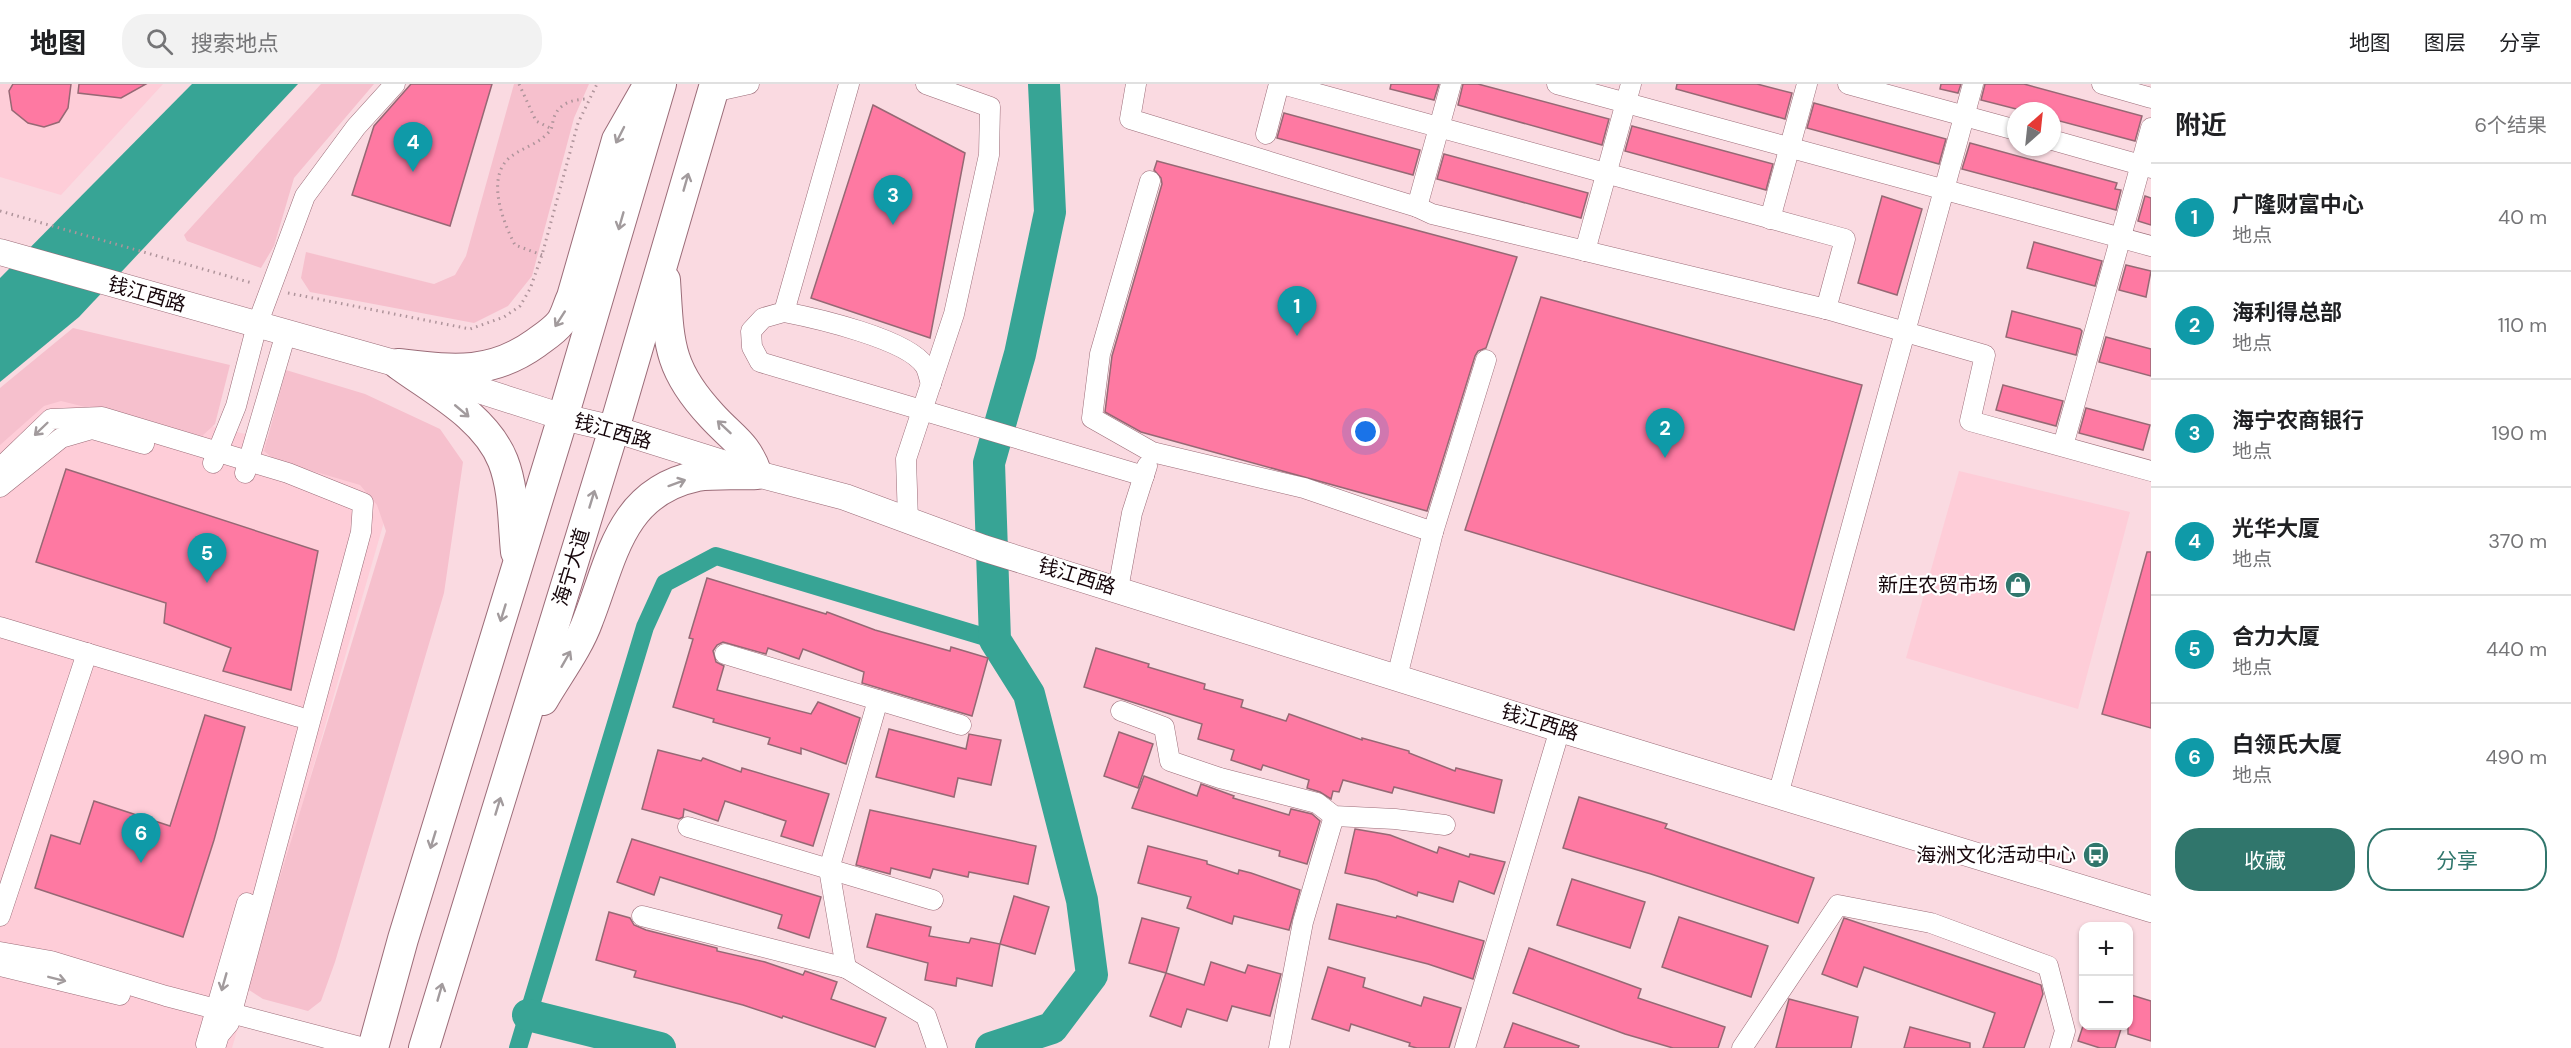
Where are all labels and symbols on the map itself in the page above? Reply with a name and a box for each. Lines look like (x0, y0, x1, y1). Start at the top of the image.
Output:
north arrow (2007, 102, 2061, 156)
pin: 4 (394, 122, 432, 172)
one-way arrow (614, 125, 626, 143)
one-way arrow (681, 173, 692, 192)
pin: 3 (874, 176, 912, 225)
one-way arrow (615, 211, 626, 230)
street label: 钱江西路 (105, 270, 189, 318)
pin: 1 (1278, 286, 1316, 336)
one-way arrow (554, 311, 567, 328)
one-way arrow (454, 404, 469, 418)
street label: 钱江西路 (571, 407, 655, 455)
pin: 2 (1646, 408, 1684, 458)
your location (1351, 417, 1380, 446)
one-way arrow (716, 420, 731, 435)
one-way arrow (34, 421, 49, 435)
one-way arrow (668, 477, 686, 488)
one-way arrow (587, 490, 598, 509)
street label: 海宁大道 (547, 525, 595, 609)
pin: 5 (188, 534, 226, 583)
street label: 钱江西路 (1035, 552, 1119, 600)
shop icon: 新庄农贸市场 (2003, 570, 2033, 600)
place label: 新庄农贸市场 (1878, 572, 1998, 598)
one-way arrow (497, 603, 508, 622)
one-way arrow (560, 651, 572, 668)
street label: 钱江西路 (1498, 698, 1582, 746)
one-way arrow (493, 796, 504, 815)
pin: 6 (122, 814, 160, 863)
one-way arrow (427, 830, 438, 849)
bus stop icon: 海洲文化活动中心 (2081, 840, 2111, 870)
place label: 海洲文化活动中心 (1916, 842, 2076, 868)
one-way arrow (218, 972, 229, 991)
one-way arrow (47, 974, 66, 986)
one-way arrow (435, 983, 446, 1002)

